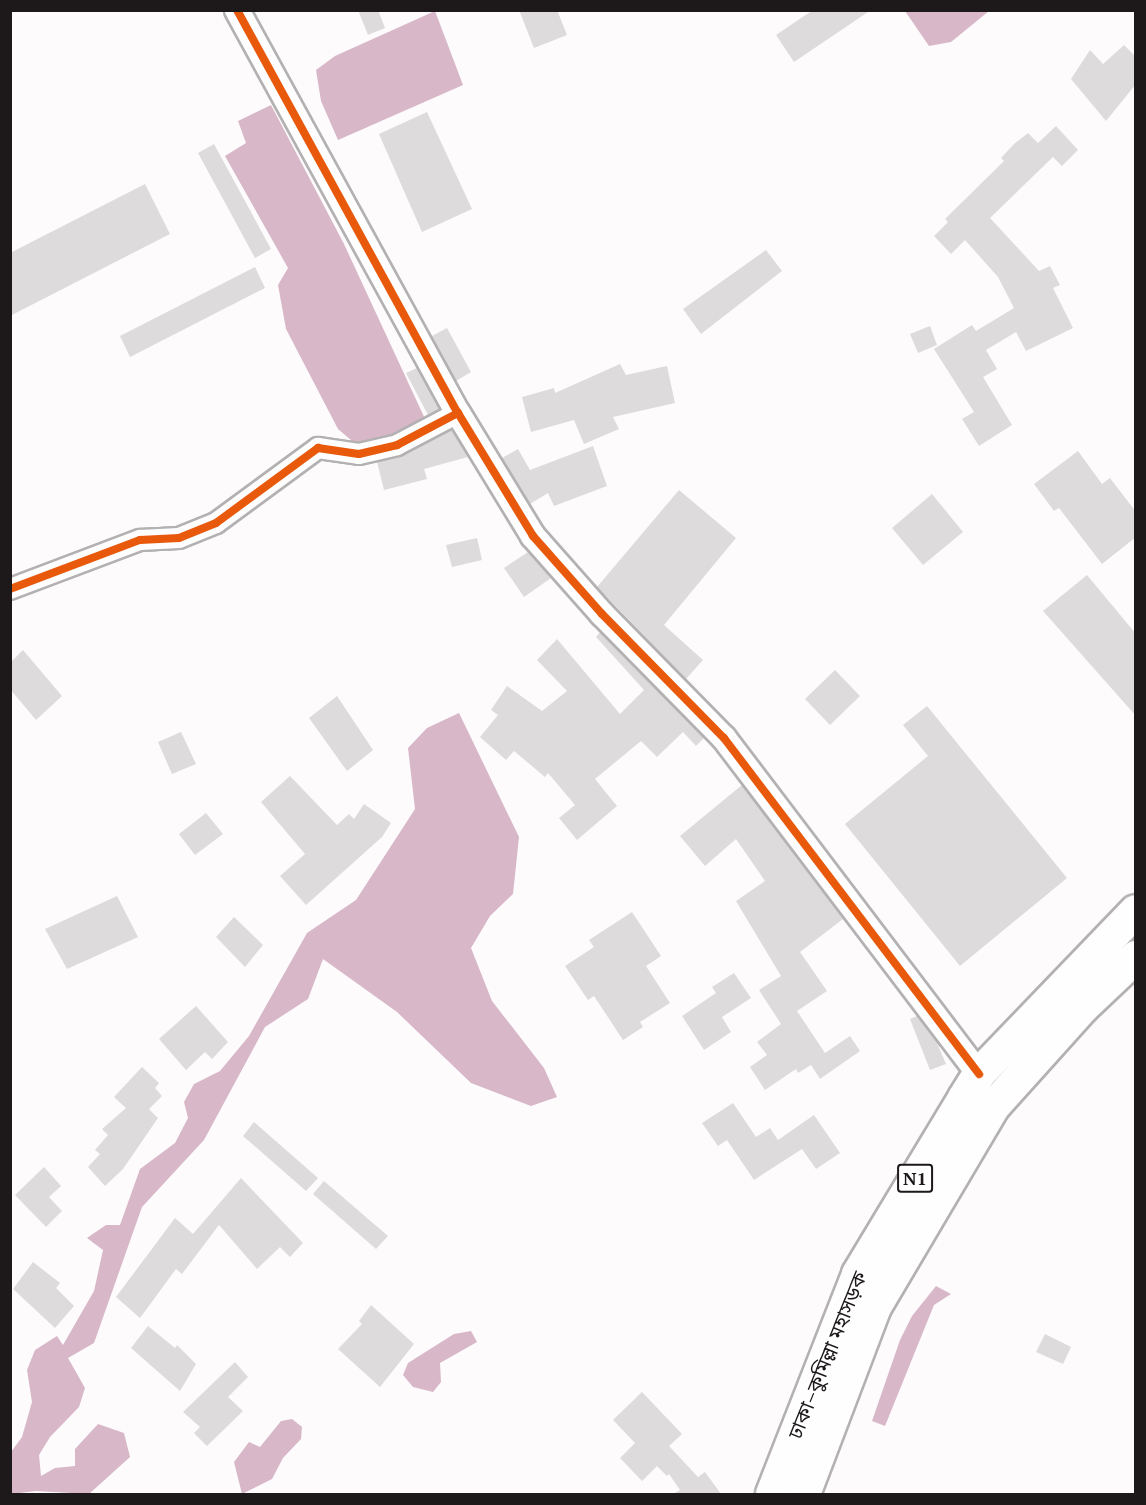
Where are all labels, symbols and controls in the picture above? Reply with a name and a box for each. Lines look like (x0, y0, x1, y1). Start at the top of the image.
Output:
road number: N1 (897, 1163, 933, 1193)
street label: ঢাকা–কুমিল্লা মহাসড়ক (782, 1268, 872, 1442)

